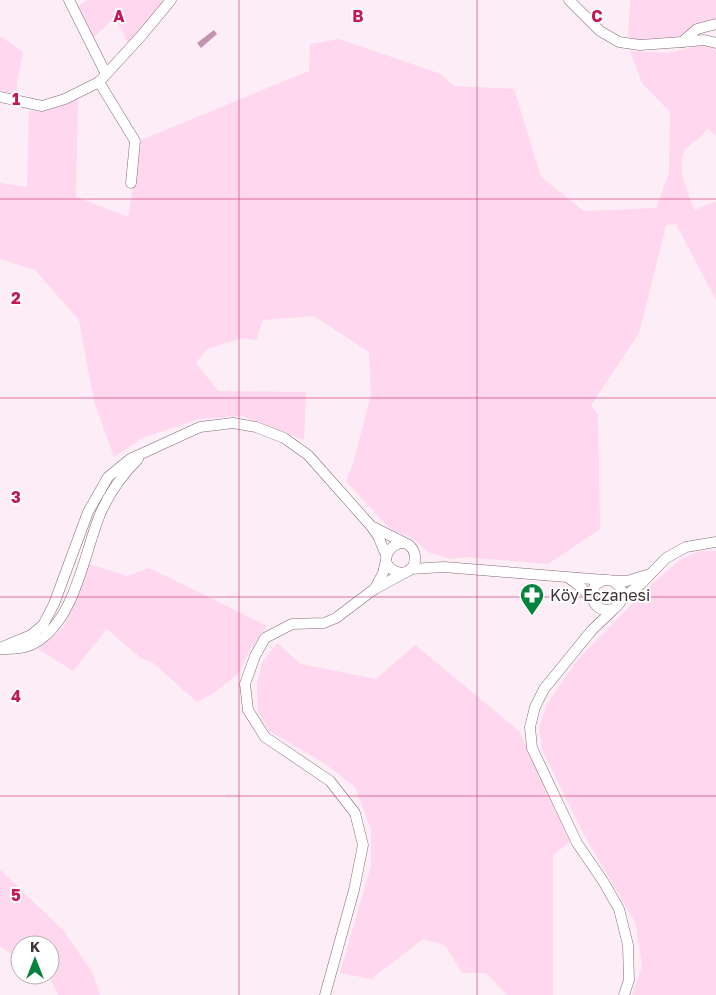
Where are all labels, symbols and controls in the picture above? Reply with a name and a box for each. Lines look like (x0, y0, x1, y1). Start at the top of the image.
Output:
text: A (113, 6, 125, 26)
text: B (352, 6, 364, 26)
text: C (591, 6, 603, 26)
text: 1 (12, 89, 20, 109)
text: 2 (11, 288, 21, 308)
text: 3 (11, 487, 21, 507)
pharmacy icon: Köy Eczanesi (519, 582, 545, 616)
place label: Köy Eczanesi (550, 585, 650, 605)
text: 4 (11, 686, 21, 706)
text: 5 (11, 885, 21, 905)
north arrow (10, 935, 60, 985)
text: K (30, 938, 40, 955)

